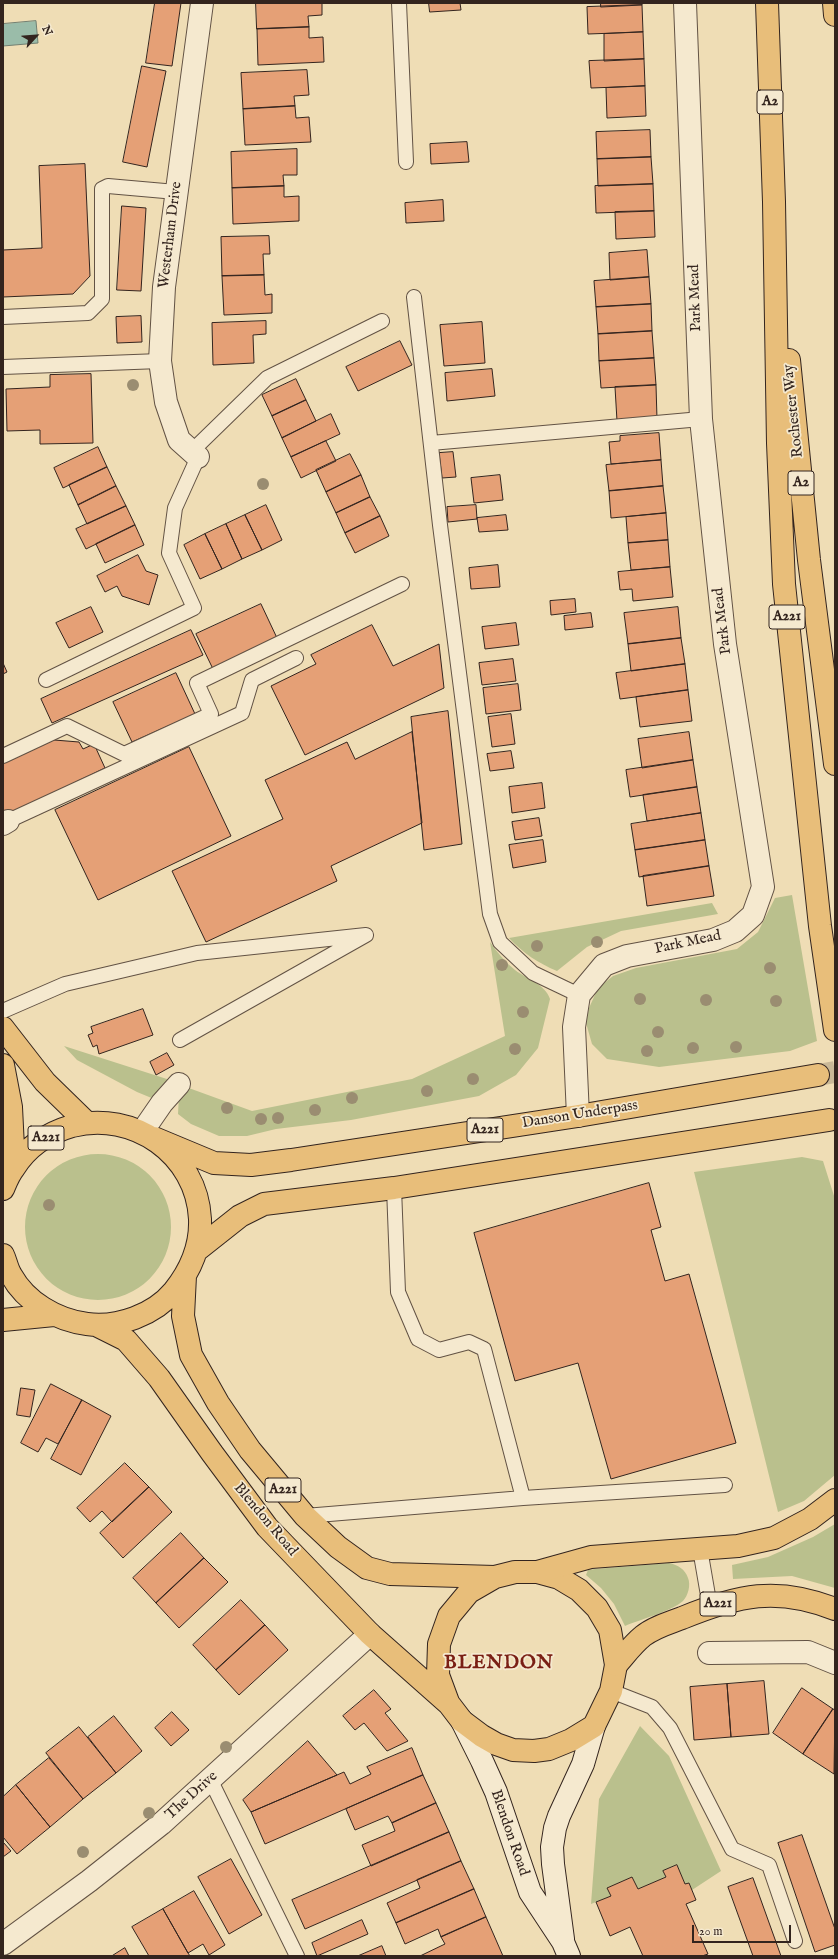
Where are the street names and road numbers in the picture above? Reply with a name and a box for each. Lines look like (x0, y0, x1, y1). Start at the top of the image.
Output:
road number: A2 (757, 90, 783, 114)
street label: Westerham Drive (156, 181, 186, 289)
street label: Park Mead (686, 264, 706, 332)
street label: Rochester Way (780, 363, 808, 459)
road number: A2 (788, 471, 814, 495)
street label: Park Mead (710, 587, 736, 655)
road number: A221 (769, 605, 805, 629)
street label: Park Mead (653, 927, 723, 959)
street label: Danson Underpass (521, 1097, 639, 1133)
road number: A221 (467, 1118, 503, 1142)
road number: A221 (28, 1126, 64, 1150)
road number: A221 (265, 1478, 301, 1502)
street label: Blendon Road (229, 1480, 301, 1560)
road number: A221 (700, 1592, 736, 1616)
street label: The Drive (162, 1768, 222, 1824)
street label: Blendon Road (486, 1788, 532, 1878)

